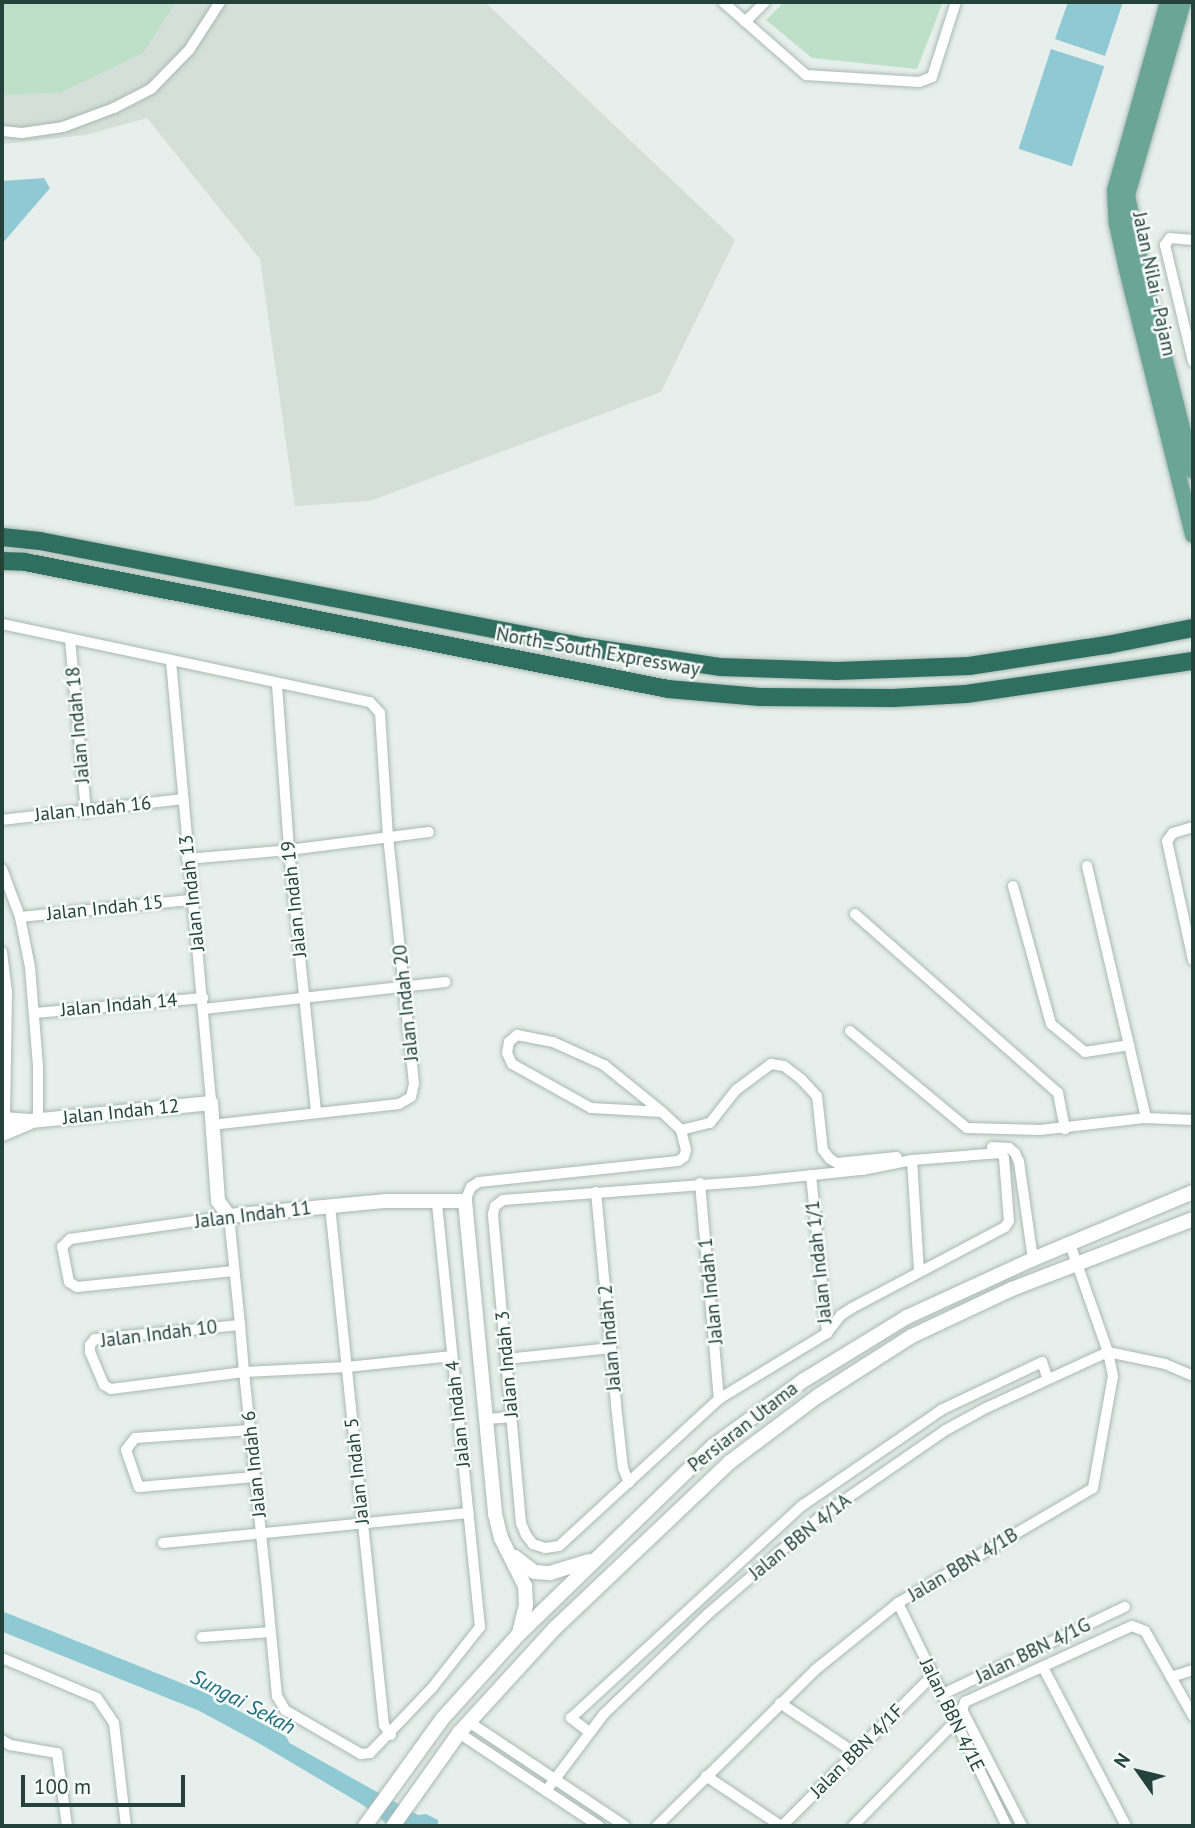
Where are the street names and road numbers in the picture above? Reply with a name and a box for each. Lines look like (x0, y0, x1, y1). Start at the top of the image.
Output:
street label: Jalan Nilai - Pajam (1127, 208, 1181, 360)
street label: North–South Expressway (494, 623, 702, 681)
street label: Jalan Indah 18 (62, 666, 94, 784)
street label: Jalan Indah 16 (34, 792, 152, 826)
street label: Jalan Indah 13 (175, 834, 209, 952)
street label: Jalan Indah 19 (277, 840, 311, 958)
street label: Jalan Indah 15 (46, 891, 164, 925)
street label: Jalan Indah 20 (389, 944, 423, 1062)
street label: Jalan Indah 14 (60, 989, 178, 1021)
street label: Jalan Indah 12 (62, 1095, 180, 1129)
street label: Jalan Indah 11 (193, 1197, 313, 1233)
street label: Jalan Indah 1/1 (801, 1199, 837, 1325)
street label: Jalan Indah 1 (694, 1237, 728, 1345)
street label: Jalan Indah 2 (594, 1284, 626, 1392)
street label: Jalan Indah 3 (491, 1310, 523, 1418)
street label: Jalan Indah 10 (99, 1316, 219, 1352)
street label: Jalan Indah 4 (441, 1360, 475, 1468)
street label: Persiaran Utama (684, 1377, 802, 1477)
street label: Jalan Indah 6 (237, 1410, 271, 1518)
street label: Jalan Indah 5 (340, 1417, 374, 1525)
street label: Jalan BBN 4/1A (745, 1489, 855, 1585)
street label: Jalan BBN 4/1B (904, 1523, 1022, 1607)
street label: Jalan BBN 4/1G (972, 1613, 1094, 1689)
street label: Jalan BBN 4/1E (915, 1655, 989, 1775)
street label: Jalan BBN 4/1F (806, 1700, 908, 1802)

